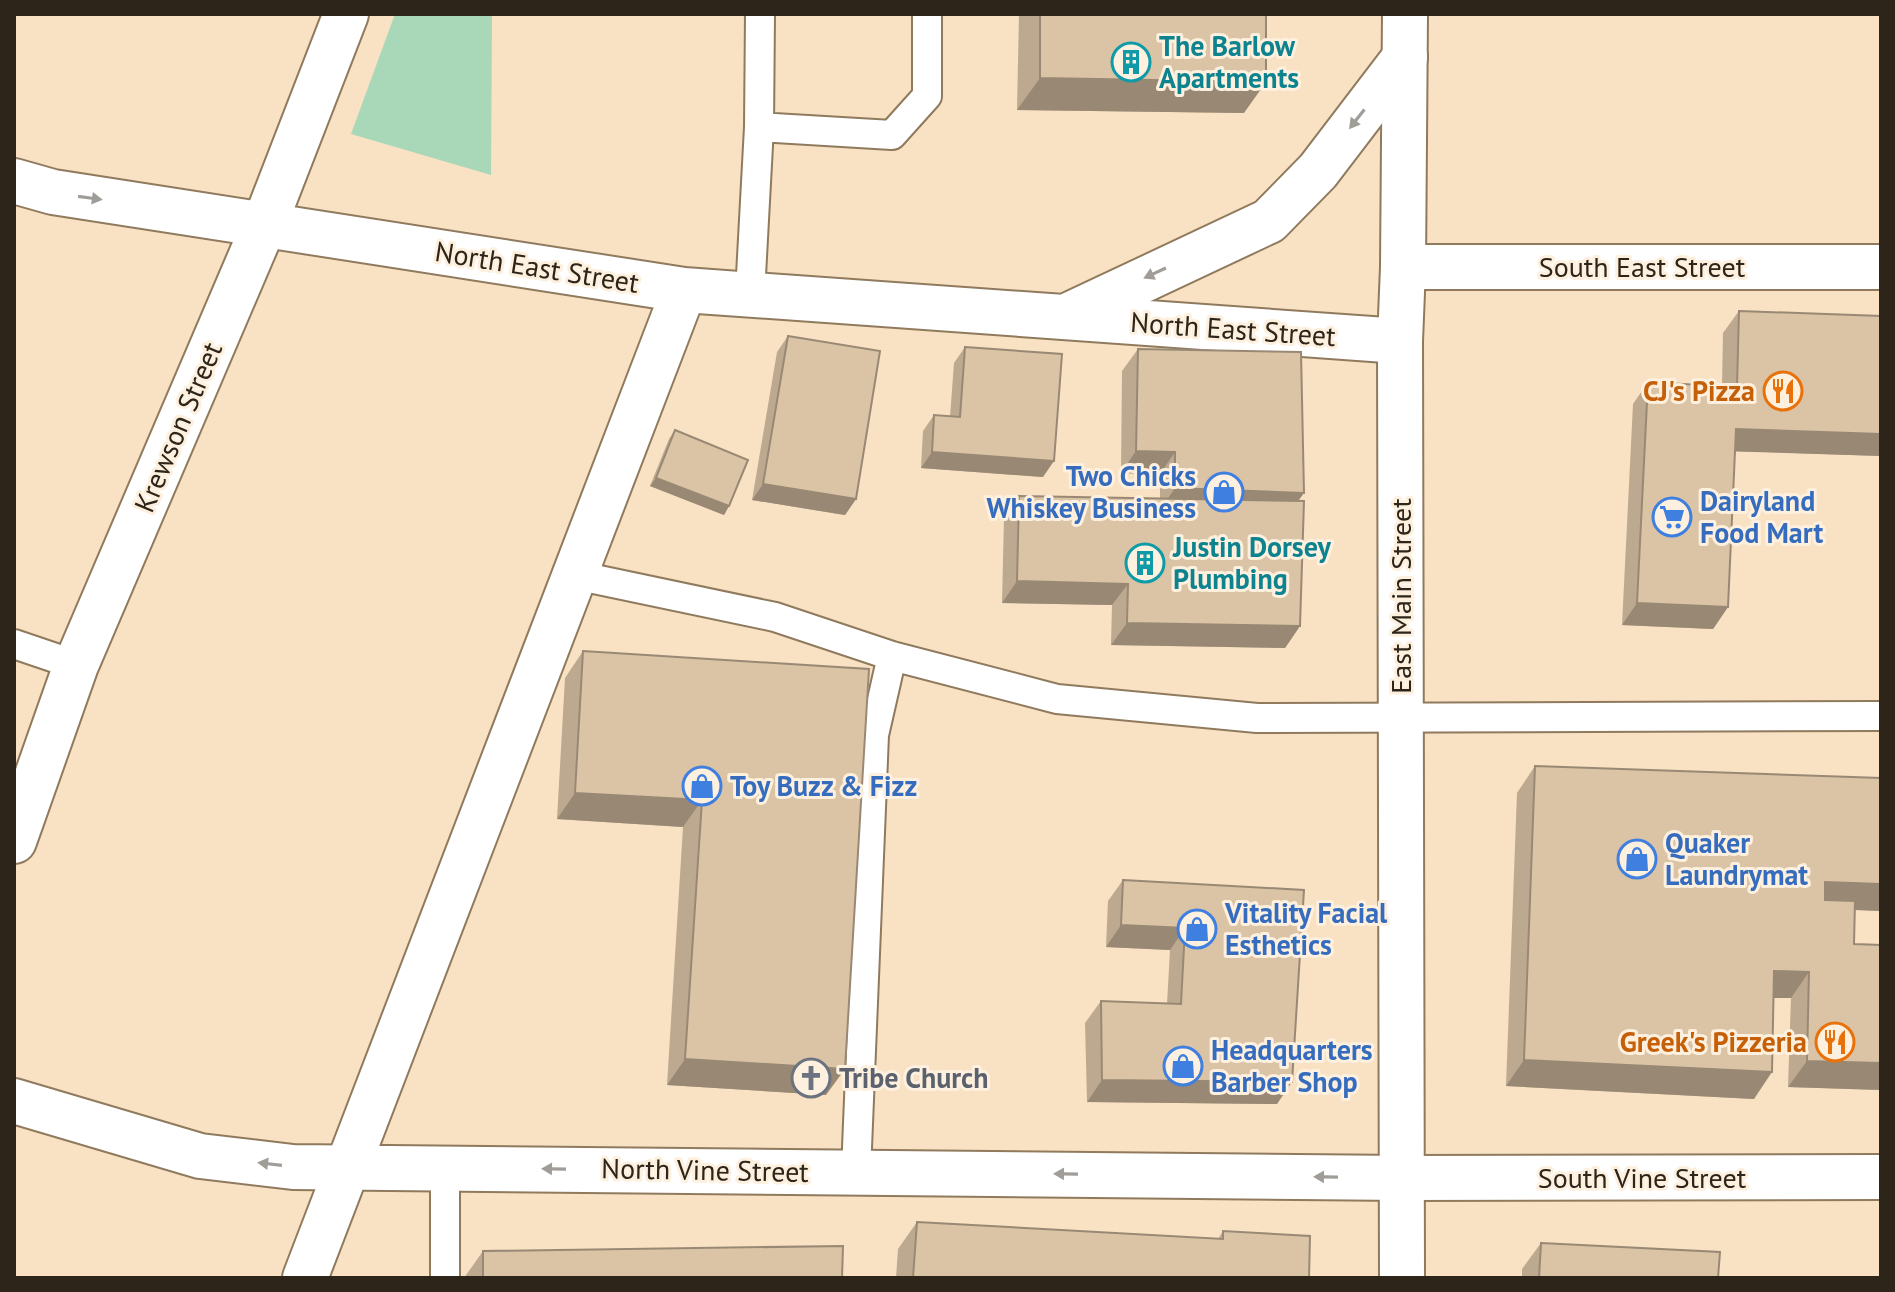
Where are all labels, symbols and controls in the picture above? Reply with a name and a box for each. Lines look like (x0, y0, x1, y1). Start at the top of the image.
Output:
place label: The Barlow Apartments (1159, 27, 1299, 96)
building icon: The Barlow Apartments (1110, 41, 1152, 83)
one-way arrow (1350, 109, 1366, 129)
one-way arrow (78, 192, 103, 205)
street label: North East Street (433, 232, 642, 301)
street label: South East Street (1539, 248, 1746, 285)
one-way arrow (1143, 266, 1167, 280)
street label: North East Street (1129, 303, 1337, 354)
street label: Krewson Street (125, 336, 230, 518)
restaurant icon: CJ's Pizza (1762, 370, 1804, 412)
place label: CJ's Pizza (1643, 372, 1755, 409)
place label: Two Chicks Whiskey Business (986, 457, 1196, 526)
shop icon: Two Chicks Whiskey Business (1203, 471, 1245, 513)
place label: Dairyland Food Mart (1700, 482, 1823, 551)
supermarket icon: Dairyland Food Mart (1651, 496, 1693, 538)
street label: East Main Street (1382, 498, 1419, 694)
place label: Justin Dorsey Plumbing (1172, 528, 1332, 597)
building icon: Justin Dorsey Plumbing (1124, 542, 1166, 584)
shop icon: Toy Buzz & Fizz (681, 765, 723, 807)
place label: Toy Buzz & Fizz (730, 767, 917, 804)
place label: Quaker Laundrymat (1665, 824, 1808, 893)
shop icon: Quaker Laundrymat (1616, 838, 1658, 880)
place label: Vitality Facial Esthetics (1224, 894, 1388, 963)
shop icon: Vitality Facial Esthetics (1176, 908, 1218, 950)
restaurant icon: Greek's Pizzeria (1814, 1021, 1856, 1063)
place label: Greek's Pizzeria (1620, 1023, 1807, 1060)
place label: Headquarters Barber Shop (1211, 1031, 1373, 1100)
shop icon: Headquarters Barber Shop (1162, 1045, 1204, 1087)
church icon: Tribe Church (790, 1057, 832, 1099)
place label: Tribe Church (839, 1059, 988, 1096)
street label: North Vine Street (601, 1149, 810, 1190)
one-way arrow (257, 1157, 282, 1170)
street label: South Vine Street (1538, 1159, 1747, 1196)
one-way arrow (541, 1163, 566, 1175)
one-way arrow (1053, 1168, 1078, 1180)
one-way arrow (1313, 1171, 1338, 1183)

